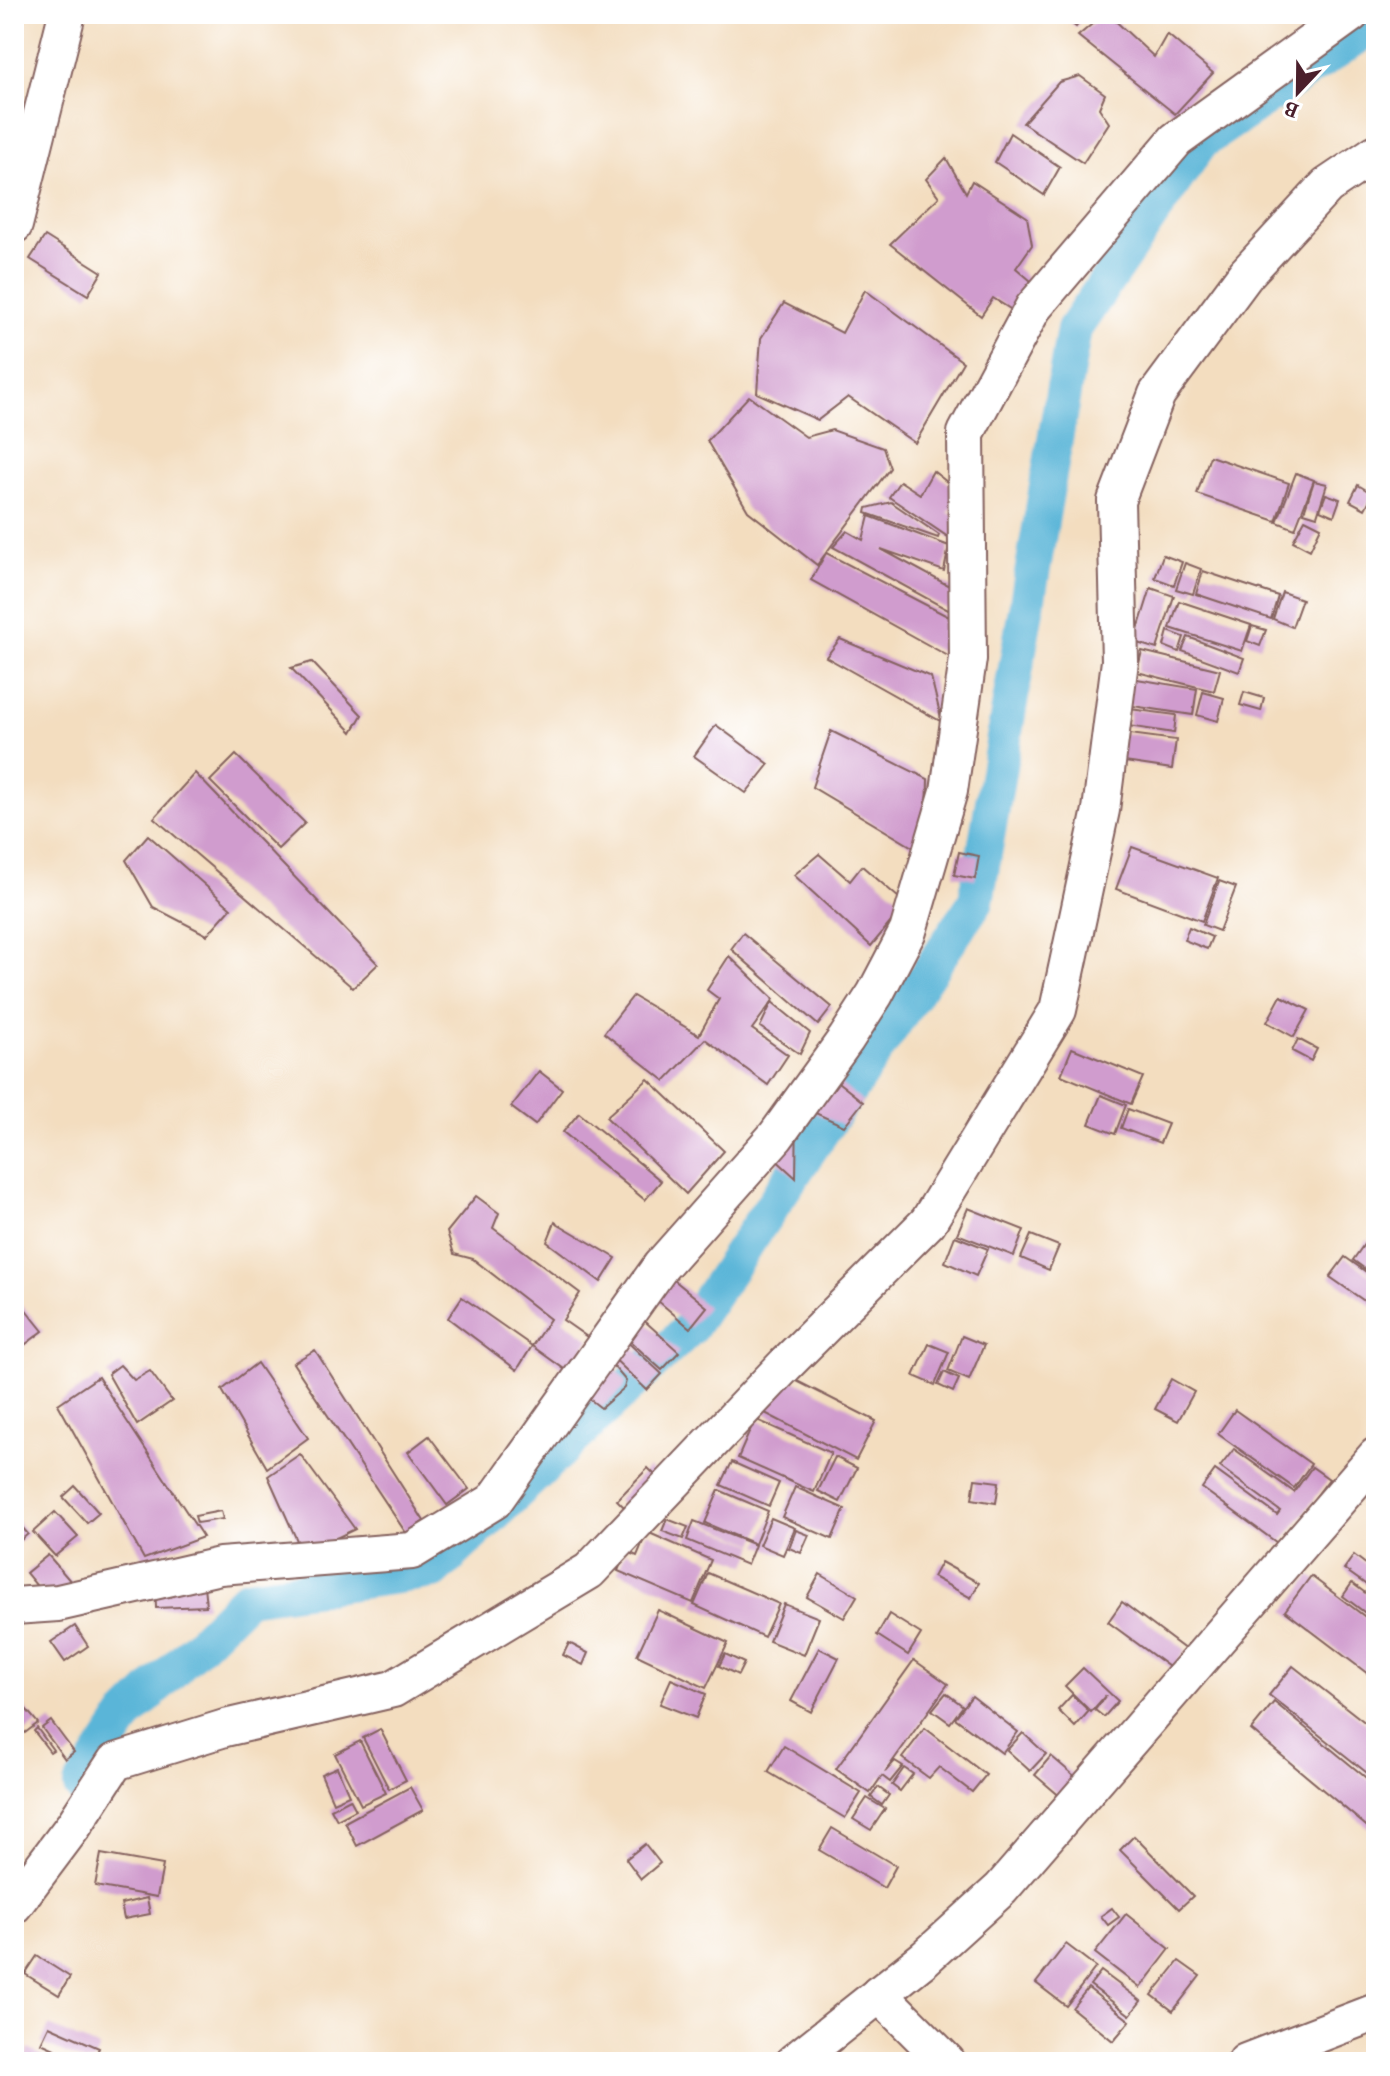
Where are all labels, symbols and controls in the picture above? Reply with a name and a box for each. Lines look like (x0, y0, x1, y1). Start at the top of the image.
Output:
north arrow (1258, 52, 1338, 132)
text: B (1278, 93, 1303, 128)

